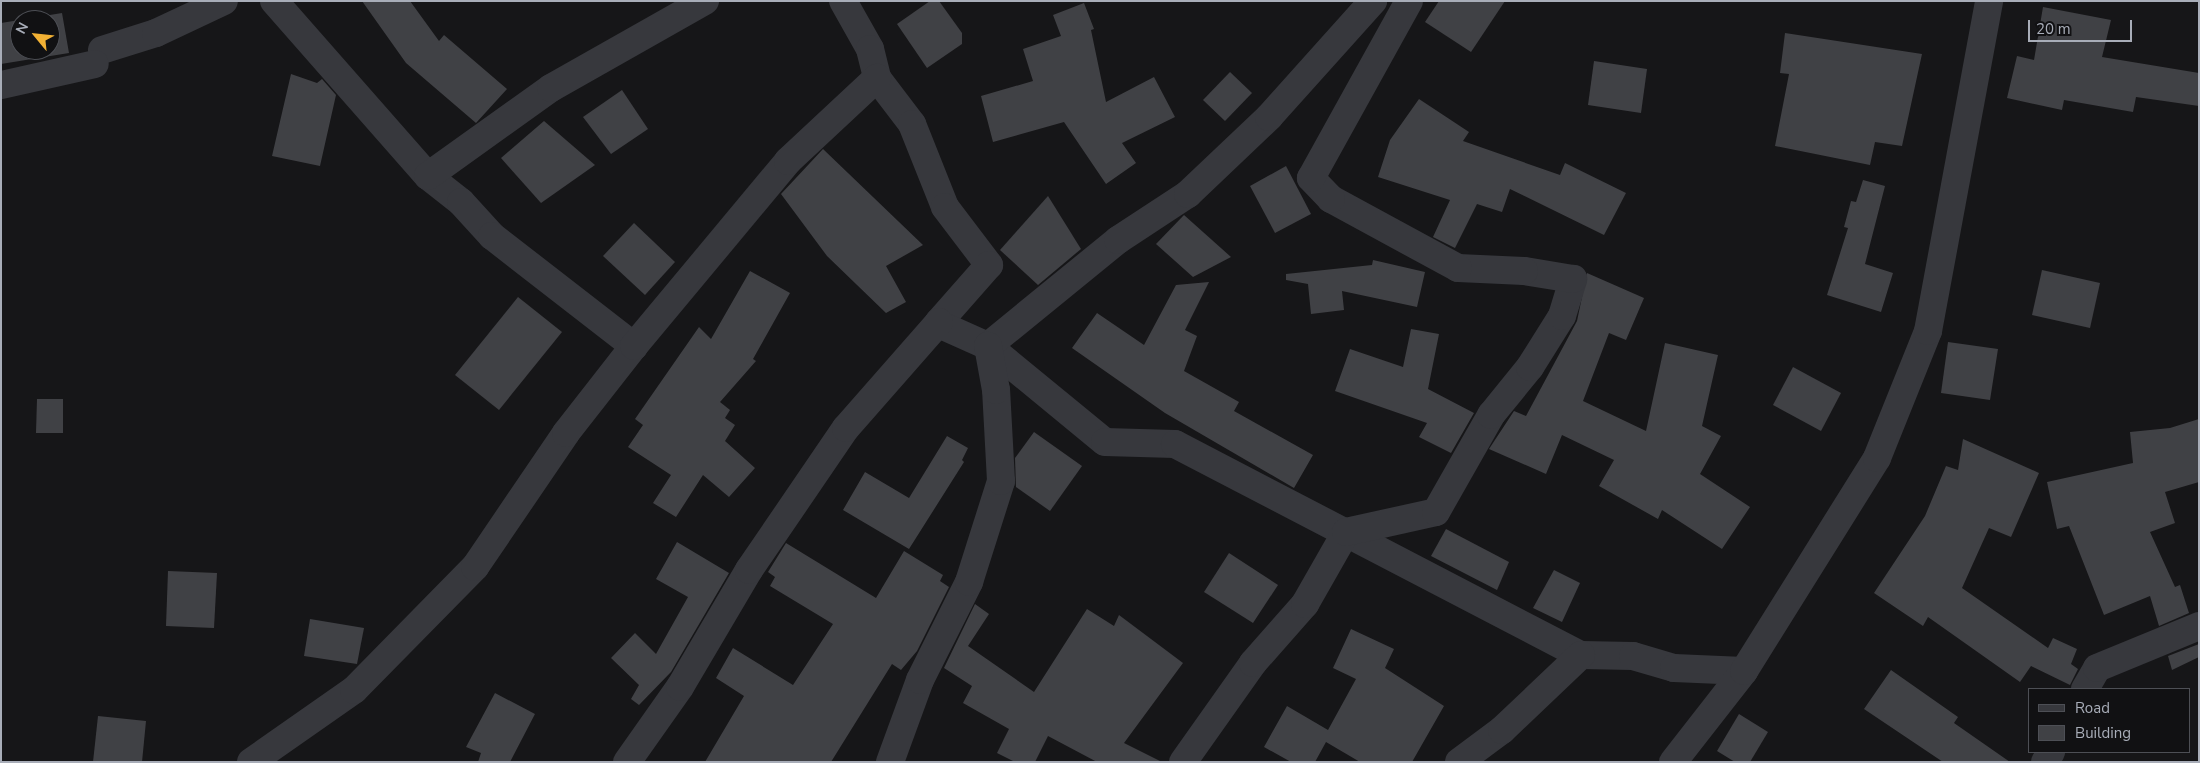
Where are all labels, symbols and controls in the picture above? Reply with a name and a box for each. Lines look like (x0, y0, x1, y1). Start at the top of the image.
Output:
north arrow (10, 10, 60, 60)
scale bar (2030, 10, 2134, 42)
text: N (11, 19, 33, 37)
text: 20 m (2036, 19, 2071, 39)
legend (2028, 688, 2190, 753)
text: Road (2075, 698, 2110, 718)
text: Building (2075, 723, 2131, 743)

